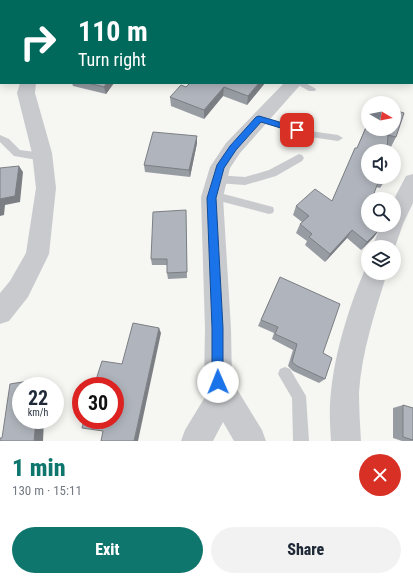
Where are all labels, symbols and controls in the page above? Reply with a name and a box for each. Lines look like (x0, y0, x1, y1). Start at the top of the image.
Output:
text: 110 m (78, 15, 148, 48)
icon: right (12, 16, 64, 68)
text: Turn right (78, 49, 146, 70)
north arrow (361, 96, 401, 136)
map controls (361, 96, 401, 280)
pin (280, 113, 314, 147)
icon: arrive (286, 119, 308, 141)
button: sound (361, 144, 401, 184)
button: search (361, 192, 401, 232)
button: layers (361, 240, 401, 280)
position arrow (197, 361, 239, 403)
speed limit sign: 30 (72, 377, 124, 429)
text: 22 (28, 386, 48, 410)
text: km/h (28, 407, 48, 418)
text: 1 min (12, 454, 66, 482)
button: close (359, 454, 401, 496)
text: 130 m · 15:11 (12, 483, 82, 498)
button: Exit (12, 527, 203, 573)
button: Share (211, 527, 401, 573)

